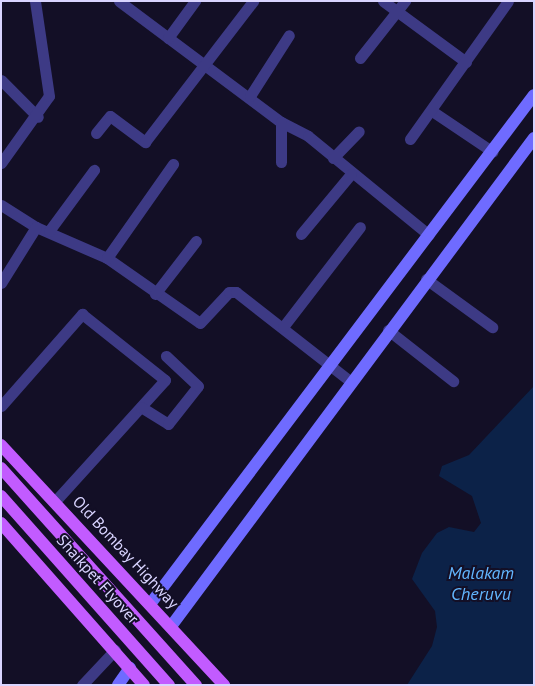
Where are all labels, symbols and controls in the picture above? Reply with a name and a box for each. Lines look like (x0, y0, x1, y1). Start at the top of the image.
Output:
street label: Old Bombay Highway (69, 492, 183, 612)
street label: Shaikpet Flyover (53, 530, 143, 628)
water label: Malakam Cheruvu (448, 563, 514, 606)

